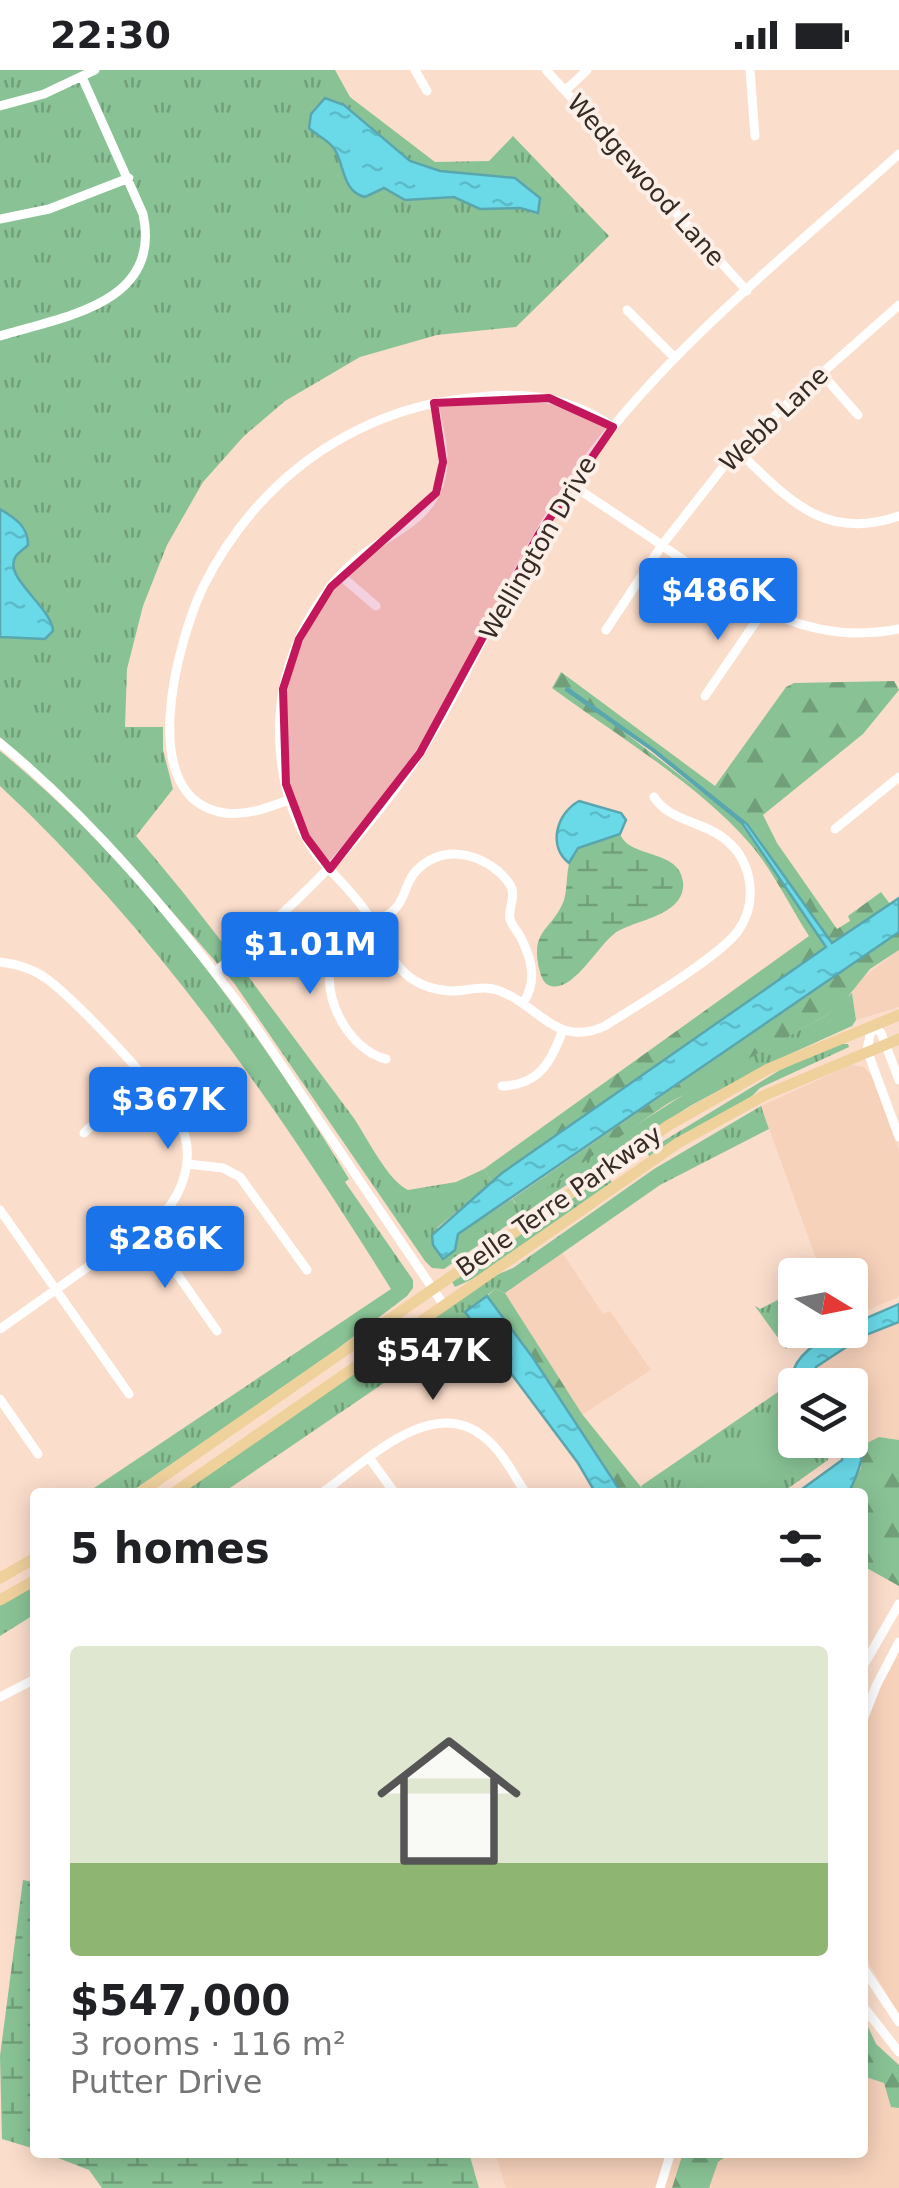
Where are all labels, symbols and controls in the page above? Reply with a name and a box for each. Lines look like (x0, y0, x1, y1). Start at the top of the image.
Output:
text: 22:30 (50, 13, 171, 57)
street label: Wedgewood Lane (561, 88, 731, 272)
street label: Webb Lane (714, 360, 834, 478)
street label: Wellington Drive (474, 451, 602, 645)
pin: $486K (648, 558, 788, 643)
text: $486K (661, 571, 775, 609)
pin: $1.01M (229, 912, 391, 997)
text: $1.01M (243, 925, 377, 963)
pin: $367K (98, 1067, 238, 1152)
text: $367K (111, 1080, 225, 1118)
street label: Belle Terre Parkway (451, 1119, 667, 1283)
pin: $286K (95, 1206, 235, 1291)
text: $286K (108, 1219, 222, 1257)
north arrow (778, 1258, 868, 1348)
map controls (778, 1258, 868, 1458)
pin: $547K (363, 1318, 503, 1403)
text: $547K (376, 1331, 490, 1369)
button: layers (778, 1368, 868, 1458)
icon: filters (773, 1521, 828, 1576)
text: 5 homes (70, 1524, 270, 1573)
icon: home (359, 1711, 539, 1891)
text: $547,000 (70, 1976, 291, 2025)
text: 3 rooms · 116 m² (70, 2025, 346, 2063)
text: Putter Drive (70, 2063, 262, 2101)

